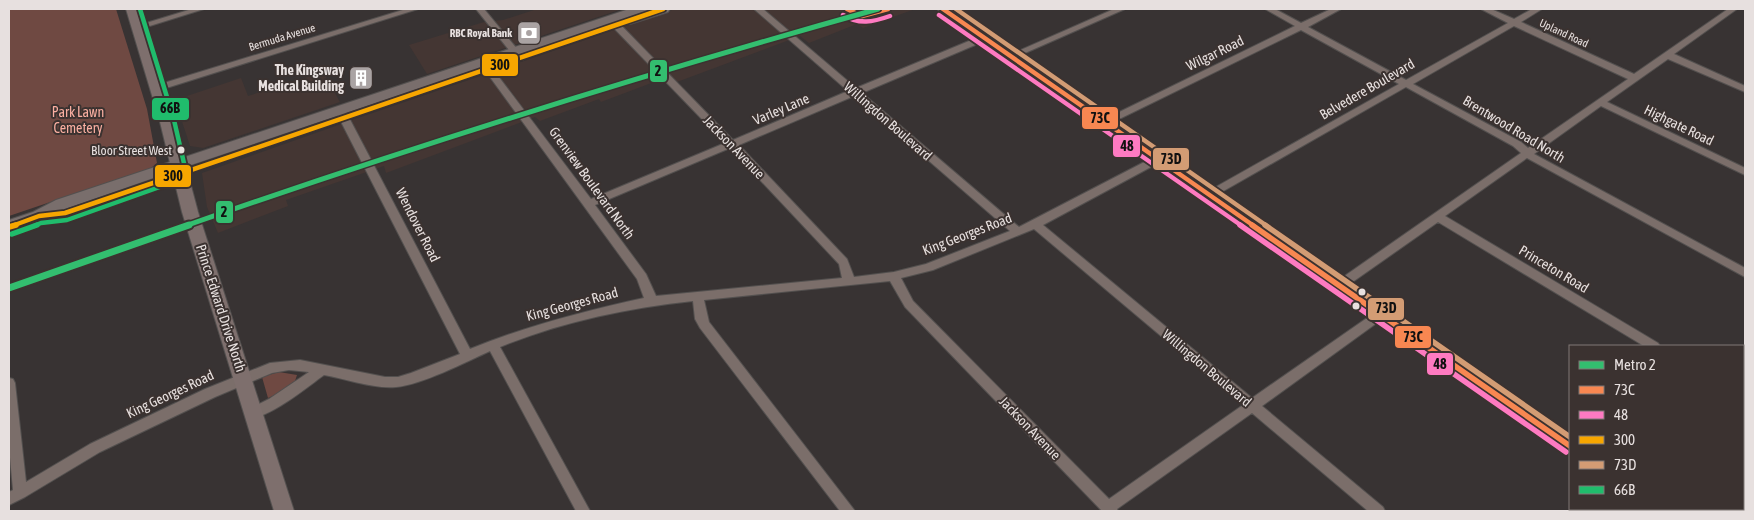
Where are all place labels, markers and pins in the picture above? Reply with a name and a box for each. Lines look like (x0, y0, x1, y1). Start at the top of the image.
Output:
bank icon: RBC Royal Bank (516, 20, 542, 46)
place label: RBC Royal Bank (450, 27, 512, 39)
place label: The Kingsway Medical Building (258, 62, 345, 94)
building icon: The Kingsway Medical Building (348, 65, 374, 91)
place label: Bloor Street West (91, 143, 172, 158)
marker: Bloor Street West (176, 145, 186, 155)
unlabelled marker (1357, 287, 1367, 297)
unlabelled marker (1351, 301, 1361, 311)

